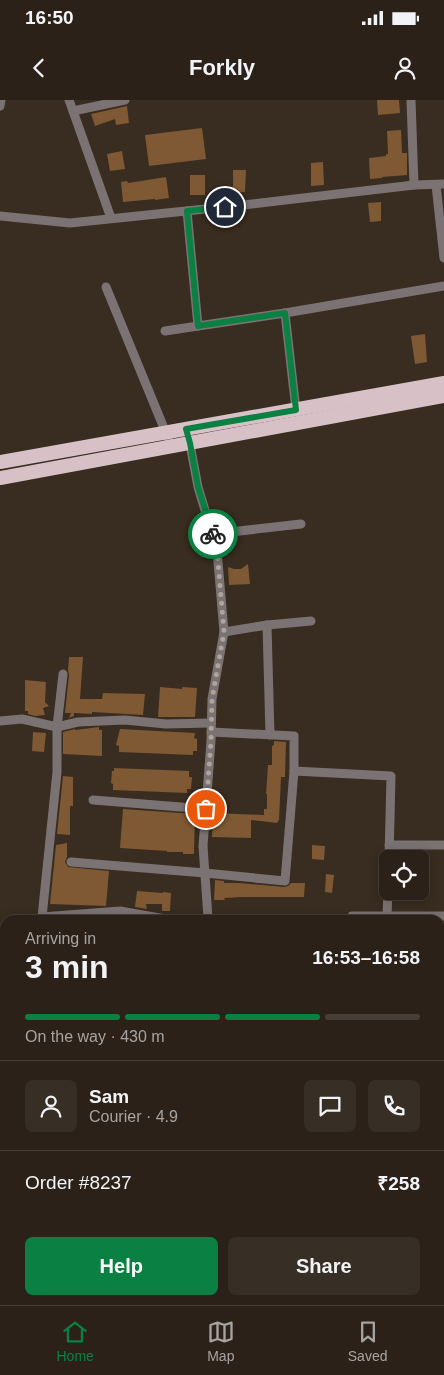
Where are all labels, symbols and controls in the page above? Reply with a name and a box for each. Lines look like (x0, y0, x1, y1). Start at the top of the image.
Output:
text: 16:50 (25, 7, 74, 28)
icon: back (25, 54, 53, 82)
icon: person (391, 54, 419, 82)
text: Forkly (189, 55, 255, 80)
pin (204, 186, 246, 228)
icon: home (211, 193, 239, 221)
courier (188, 509, 238, 559)
icon: bike (199, 520, 227, 548)
pin (185, 788, 227, 830)
icon: bag (192, 795, 220, 823)
map controls (379, 850, 429, 900)
button: locate (379, 850, 429, 900)
text: Arriving in (25, 930, 96, 947)
text: 16:53–16:58 (312, 947, 420, 968)
text: 3 min (25, 949, 109, 985)
text: On the way · 430 m (25, 1028, 165, 1045)
button: person (25, 1080, 77, 1132)
button: chat (304, 1080, 356, 1132)
button: phone (368, 1080, 420, 1132)
text: Sam (89, 1086, 129, 1107)
text: Courier · 4.9 (89, 1108, 178, 1125)
text: Order #8237 (25, 1172, 132, 1193)
text: ₹258 (377, 1173, 420, 1194)
button: Help (25, 1237, 218, 1295)
button: Share (228, 1237, 420, 1295)
tab: Home (56, 1318, 94, 1364)
tab: Map (207, 1318, 235, 1364)
tab: Saved (348, 1318, 387, 1364)

